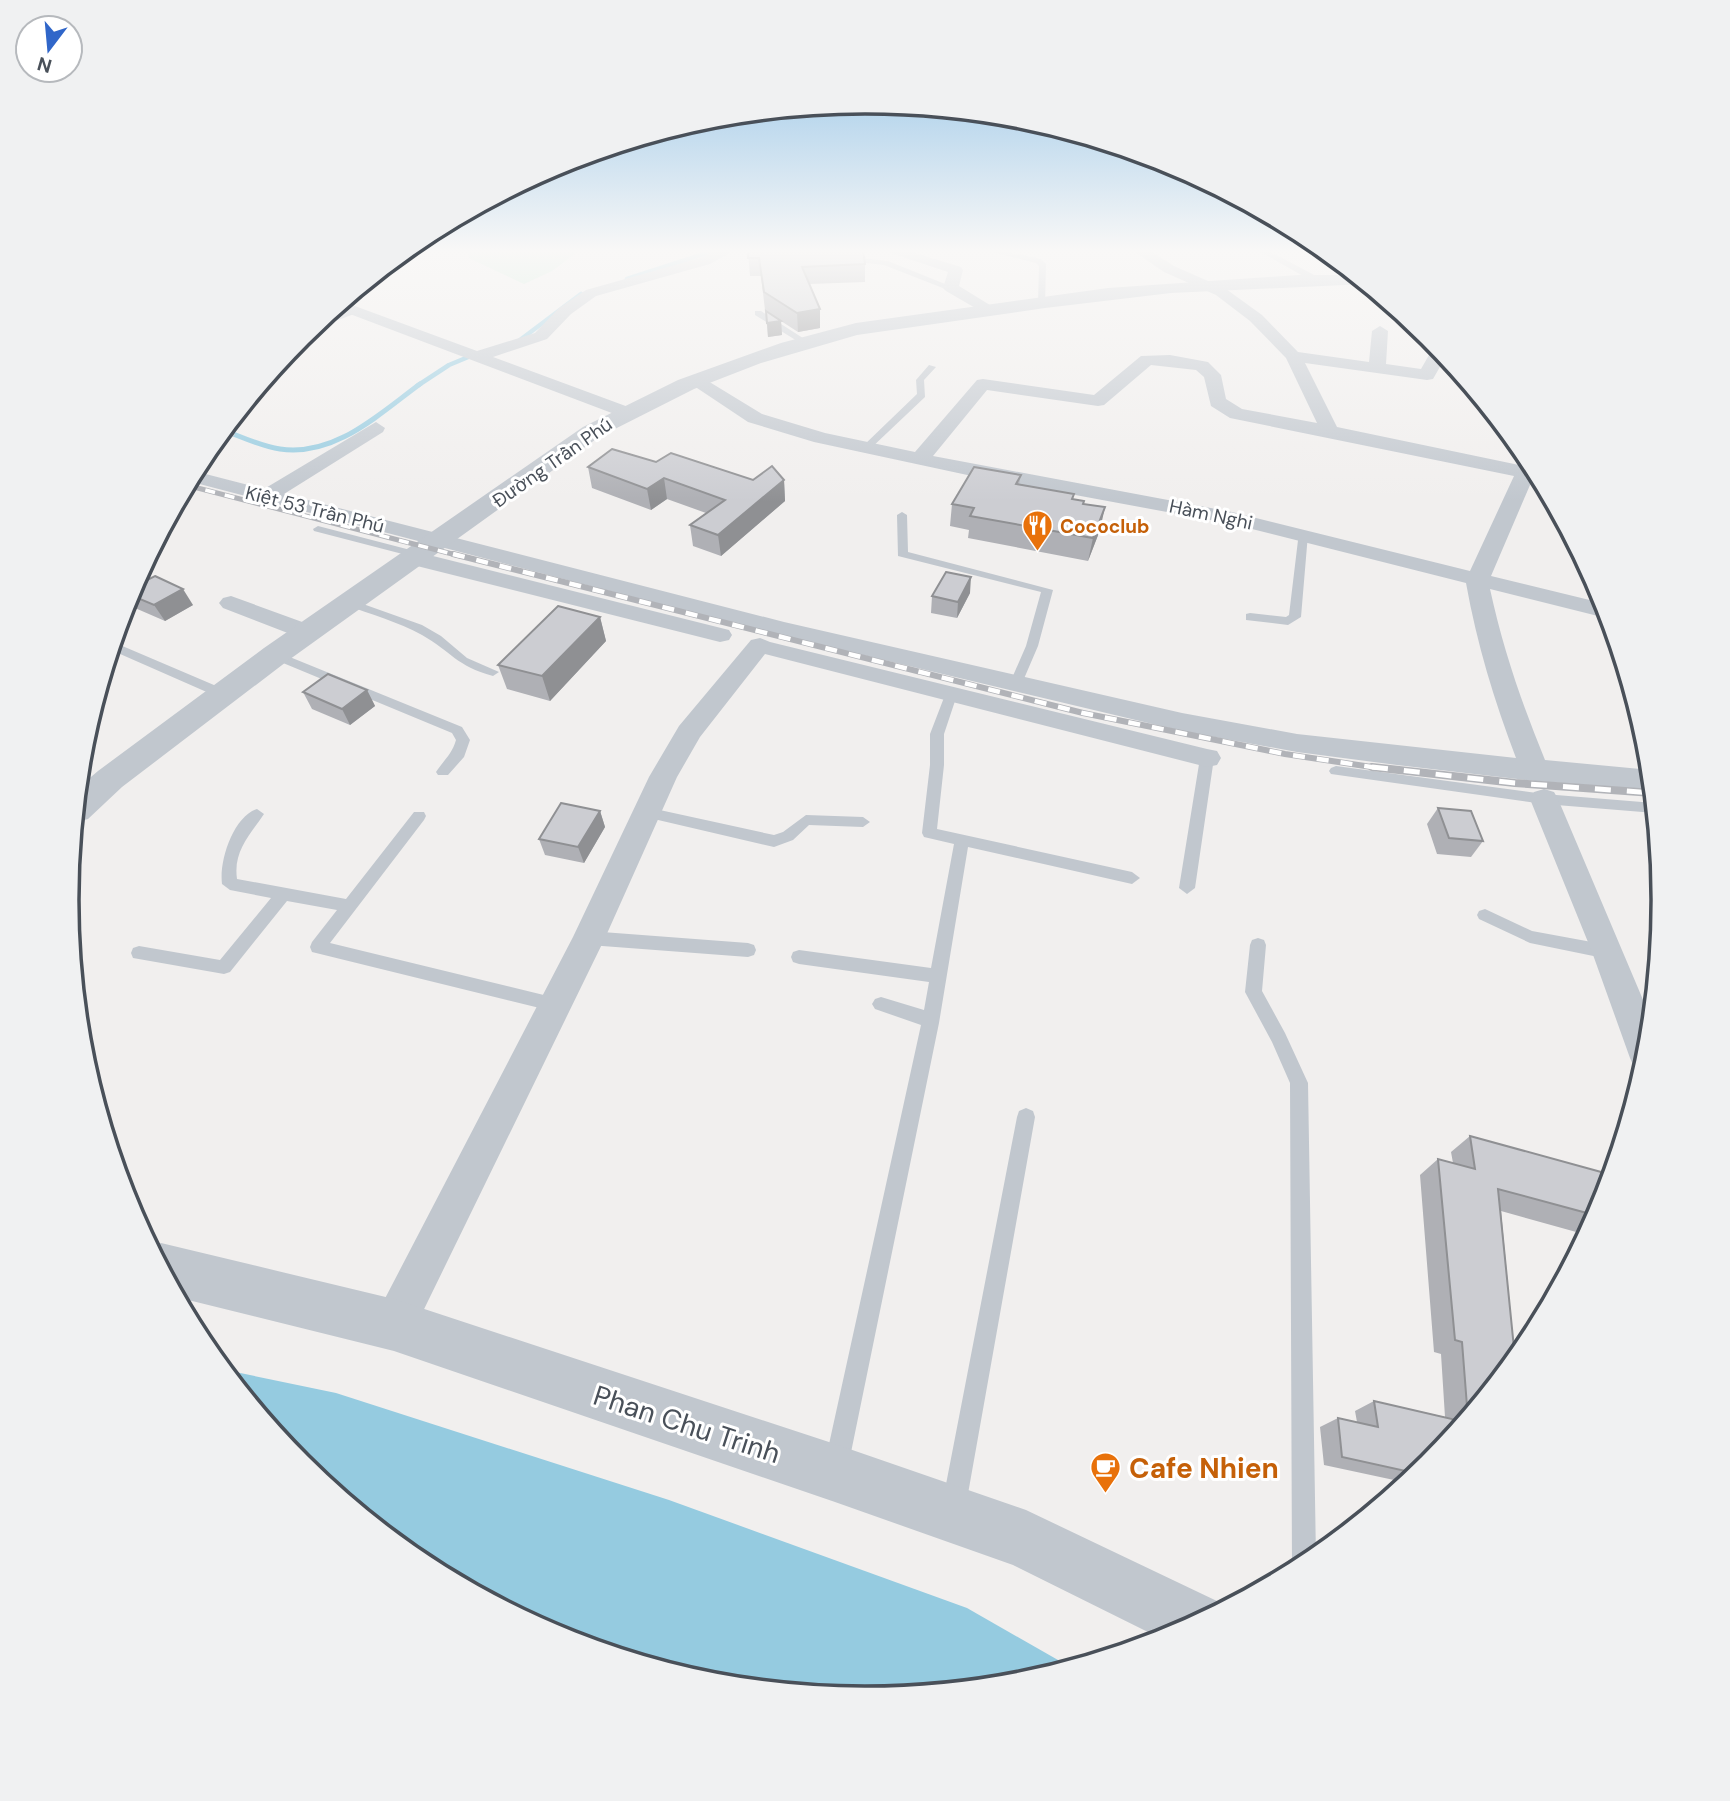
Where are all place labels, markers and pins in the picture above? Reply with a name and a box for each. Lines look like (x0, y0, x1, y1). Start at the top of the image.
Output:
restaurant icon: Cococlub (1020, 509, 1054, 553)
place label: Cococlub (1060, 514, 1150, 539)
place label: Cafe Nhien (1129, 1450, 1279, 1487)
cafe icon: Cafe Nhien (1089, 1451, 1123, 1495)

